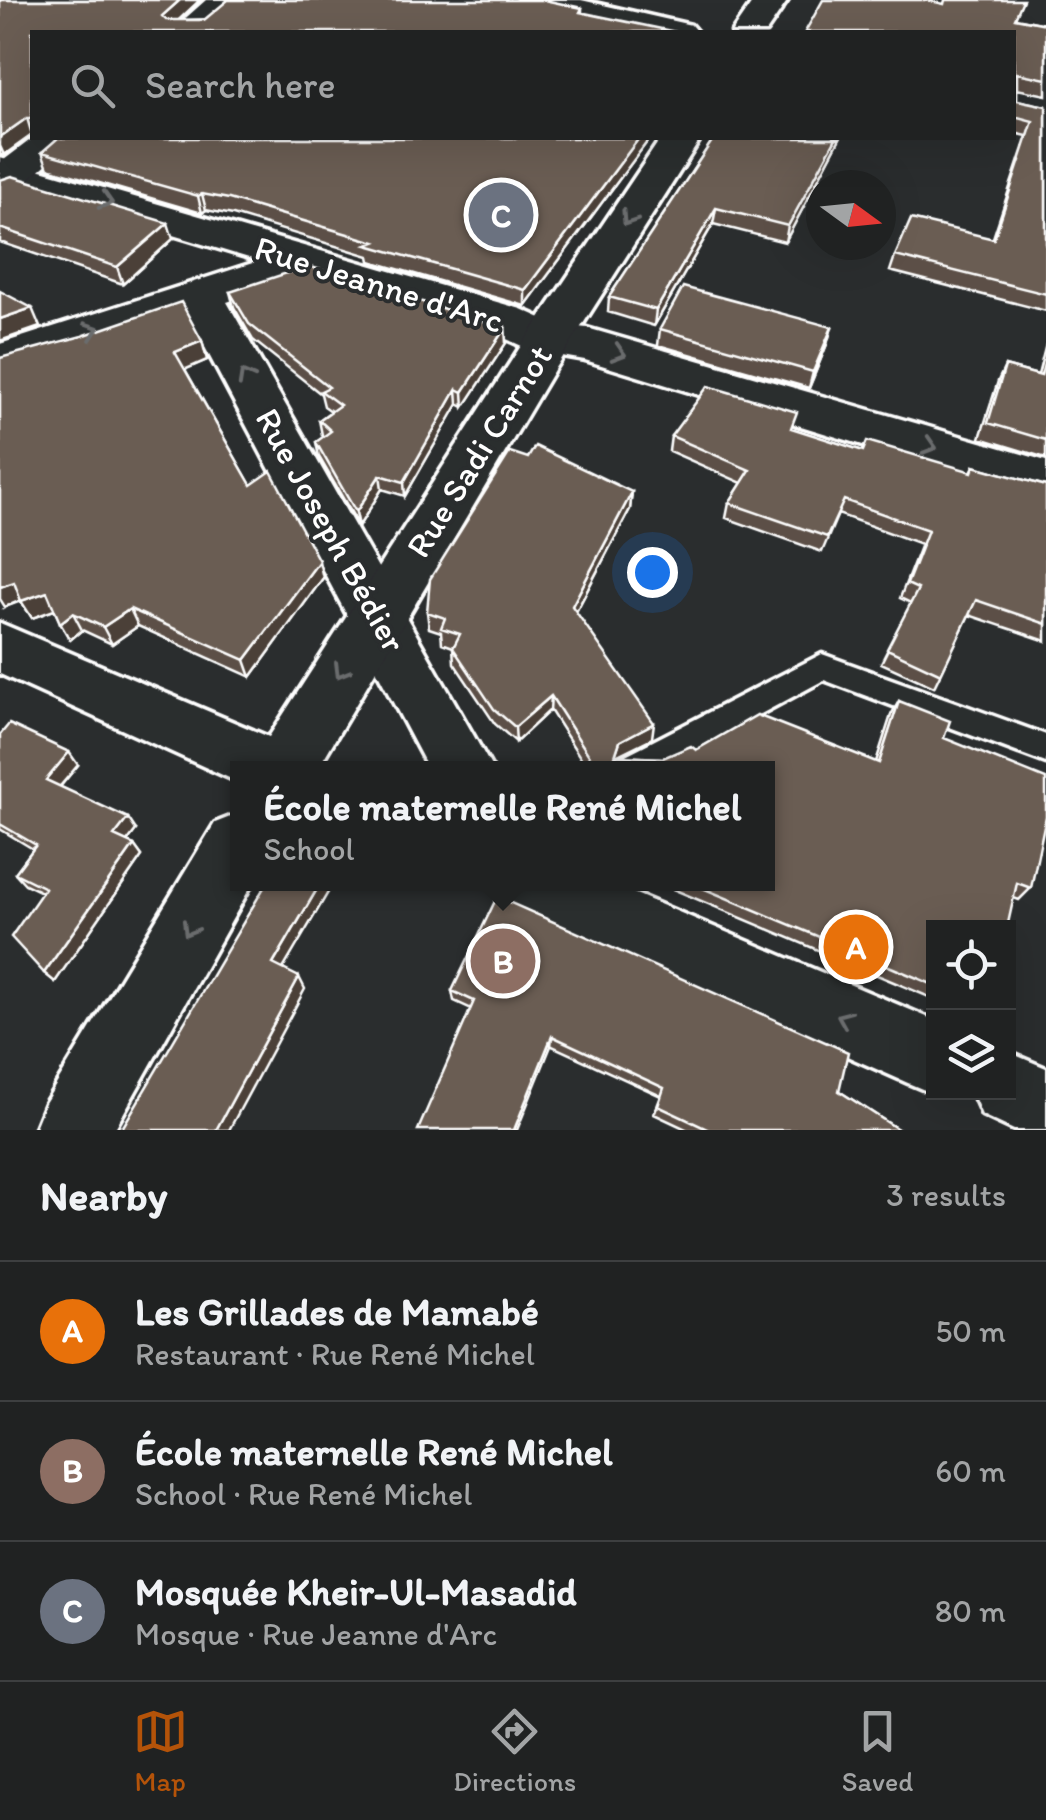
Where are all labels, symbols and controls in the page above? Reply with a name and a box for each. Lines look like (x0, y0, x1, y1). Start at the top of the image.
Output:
search box (30, 30, 1016, 140)
icon: search (65, 58, 120, 113)
text: Search here (145, 62, 336, 108)
north arrow (806, 170, 896, 260)
pin: C (468, 178, 534, 252)
one-way arrow (96, 189, 113, 210)
one-way arrow (621, 209, 640, 227)
street label: Rue Jeanne d'Arc (250, 226, 508, 342)
one-way arrow (83, 321, 100, 341)
street label: Rue Sadi Carnot (397, 337, 561, 565)
one-way arrow (609, 341, 626, 362)
one-way arrow (238, 369, 258, 387)
street label: Rue Joseph Bédier (247, 401, 415, 659)
one-way arrow (921, 434, 938, 455)
your location (627, 547, 678, 598)
one-way arrow (334, 660, 353, 678)
popup (230, 761, 775, 891)
text: École maternelle René Michel (264, 784, 741, 830)
text: School (264, 830, 355, 868)
pin: A (824, 910, 888, 984)
one-way arrow (182, 918, 201, 936)
map controls (926, 920, 1016, 1100)
button: locate (926, 920, 1016, 1010)
pin: B (470, 924, 536, 998)
one-way arrow (836, 1010, 854, 1030)
button: layers (926, 1010, 1016, 1100)
text: Nearby (40, 1170, 167, 1221)
text: 3 results (886, 1176, 1006, 1214)
text: Les Grillades de Mamabé (135, 1289, 539, 1335)
text: A (62, 1312, 83, 1350)
text: 50 m (935, 1312, 1006, 1350)
text: Restaurant · Rue René Michel (135, 1335, 535, 1373)
text: École maternelle René Michel (135, 1429, 613, 1475)
text: B (62, 1452, 83, 1490)
text: 60 m (935, 1452, 1006, 1490)
text: School · Rue René Michel (135, 1475, 472, 1513)
text: Mosquée Kheir-Ul-Masadid (135, 1569, 577, 1615)
text: C (62, 1592, 83, 1630)
text: 80 m (935, 1592, 1006, 1630)
text: Mosque · Rue Jeanne d'Arc (135, 1615, 497, 1653)
tab: Map (133, 1704, 188, 1798)
tab: Directions (453, 1704, 576, 1798)
tab: Saved (842, 1704, 913, 1798)

